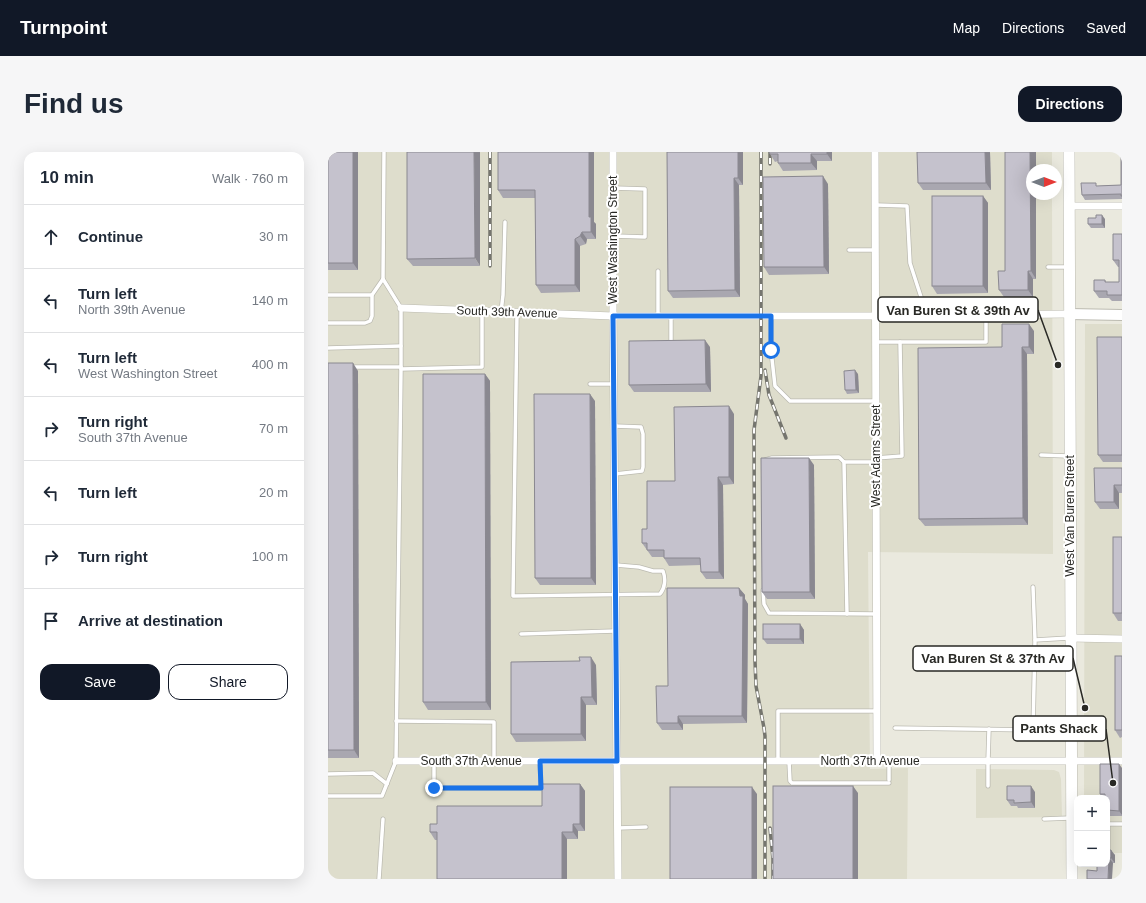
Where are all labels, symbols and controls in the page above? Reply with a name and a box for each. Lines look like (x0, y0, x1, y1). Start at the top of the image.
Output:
text: Turnpoint (20, 17, 107, 38)
text: Map (953, 20, 980, 36)
text: Directions (1002, 20, 1064, 36)
text: Saved (1086, 20, 1126, 36)
button: Directions (1018, 86, 1122, 122)
text: Find us (24, 88, 124, 119)
north arrow (1026, 164, 1062, 200)
text: 10 min (40, 168, 94, 187)
text: Walk · 760 m (212, 171, 288, 186)
street label: West Washington Street (606, 175, 620, 304)
icon: ahead (40, 226, 62, 248)
text: Continue (78, 228, 143, 245)
text: 30 m (259, 229, 288, 244)
text: Turn left (78, 285, 137, 302)
icon: left (40, 290, 62, 312)
text: 140 m (252, 293, 288, 308)
callout: Van Buren St & 39th Av (878, 297, 1038, 322)
text: North 39th Avenue (78, 302, 185, 317)
street label: South 39th Avenue (456, 303, 558, 321)
text: Van Buren St & 39th Av (886, 303, 1031, 318)
route start (762, 341, 780, 359)
text: Turn left (78, 349, 137, 366)
icon: left (40, 354, 62, 376)
text: 400 m (252, 357, 288, 372)
text: West Washington Street (78, 366, 217, 381)
street label: West Adams Street (869, 404, 883, 507)
text: Turn right (78, 413, 148, 430)
icon: right (40, 418, 62, 440)
text: 70 m (259, 421, 288, 436)
text: South 37th Avenue (78, 430, 188, 445)
street label: West Van Buren Street (1063, 455, 1077, 577)
icon: left (40, 482, 62, 504)
text: Turn left (78, 484, 137, 501)
text: 20 m (259, 485, 288, 500)
icon: right (40, 546, 62, 568)
text: Turn right (78, 548, 148, 565)
text: 100 m (252, 549, 288, 564)
icon: arrive (40, 610, 62, 632)
text: Arrive at destination (78, 612, 223, 629)
callout: Van Buren St & 37th Av (913, 646, 1073, 671)
text: Van Buren St & 37th Av (921, 651, 1066, 666)
button: Save (40, 664, 160, 700)
button: Share (168, 664, 288, 700)
callout: Pants Shack (1013, 716, 1106, 741)
text: Pants Shack (1020, 721, 1098, 736)
street label: South 37th Avenue (420, 754, 522, 768)
street label: North 37th Avenue (820, 754, 920, 768)
route end (425, 779, 443, 797)
map controls (1074, 795, 1110, 867)
button: + (1074, 795, 1110, 831)
button: − (1074, 831, 1110, 867)

